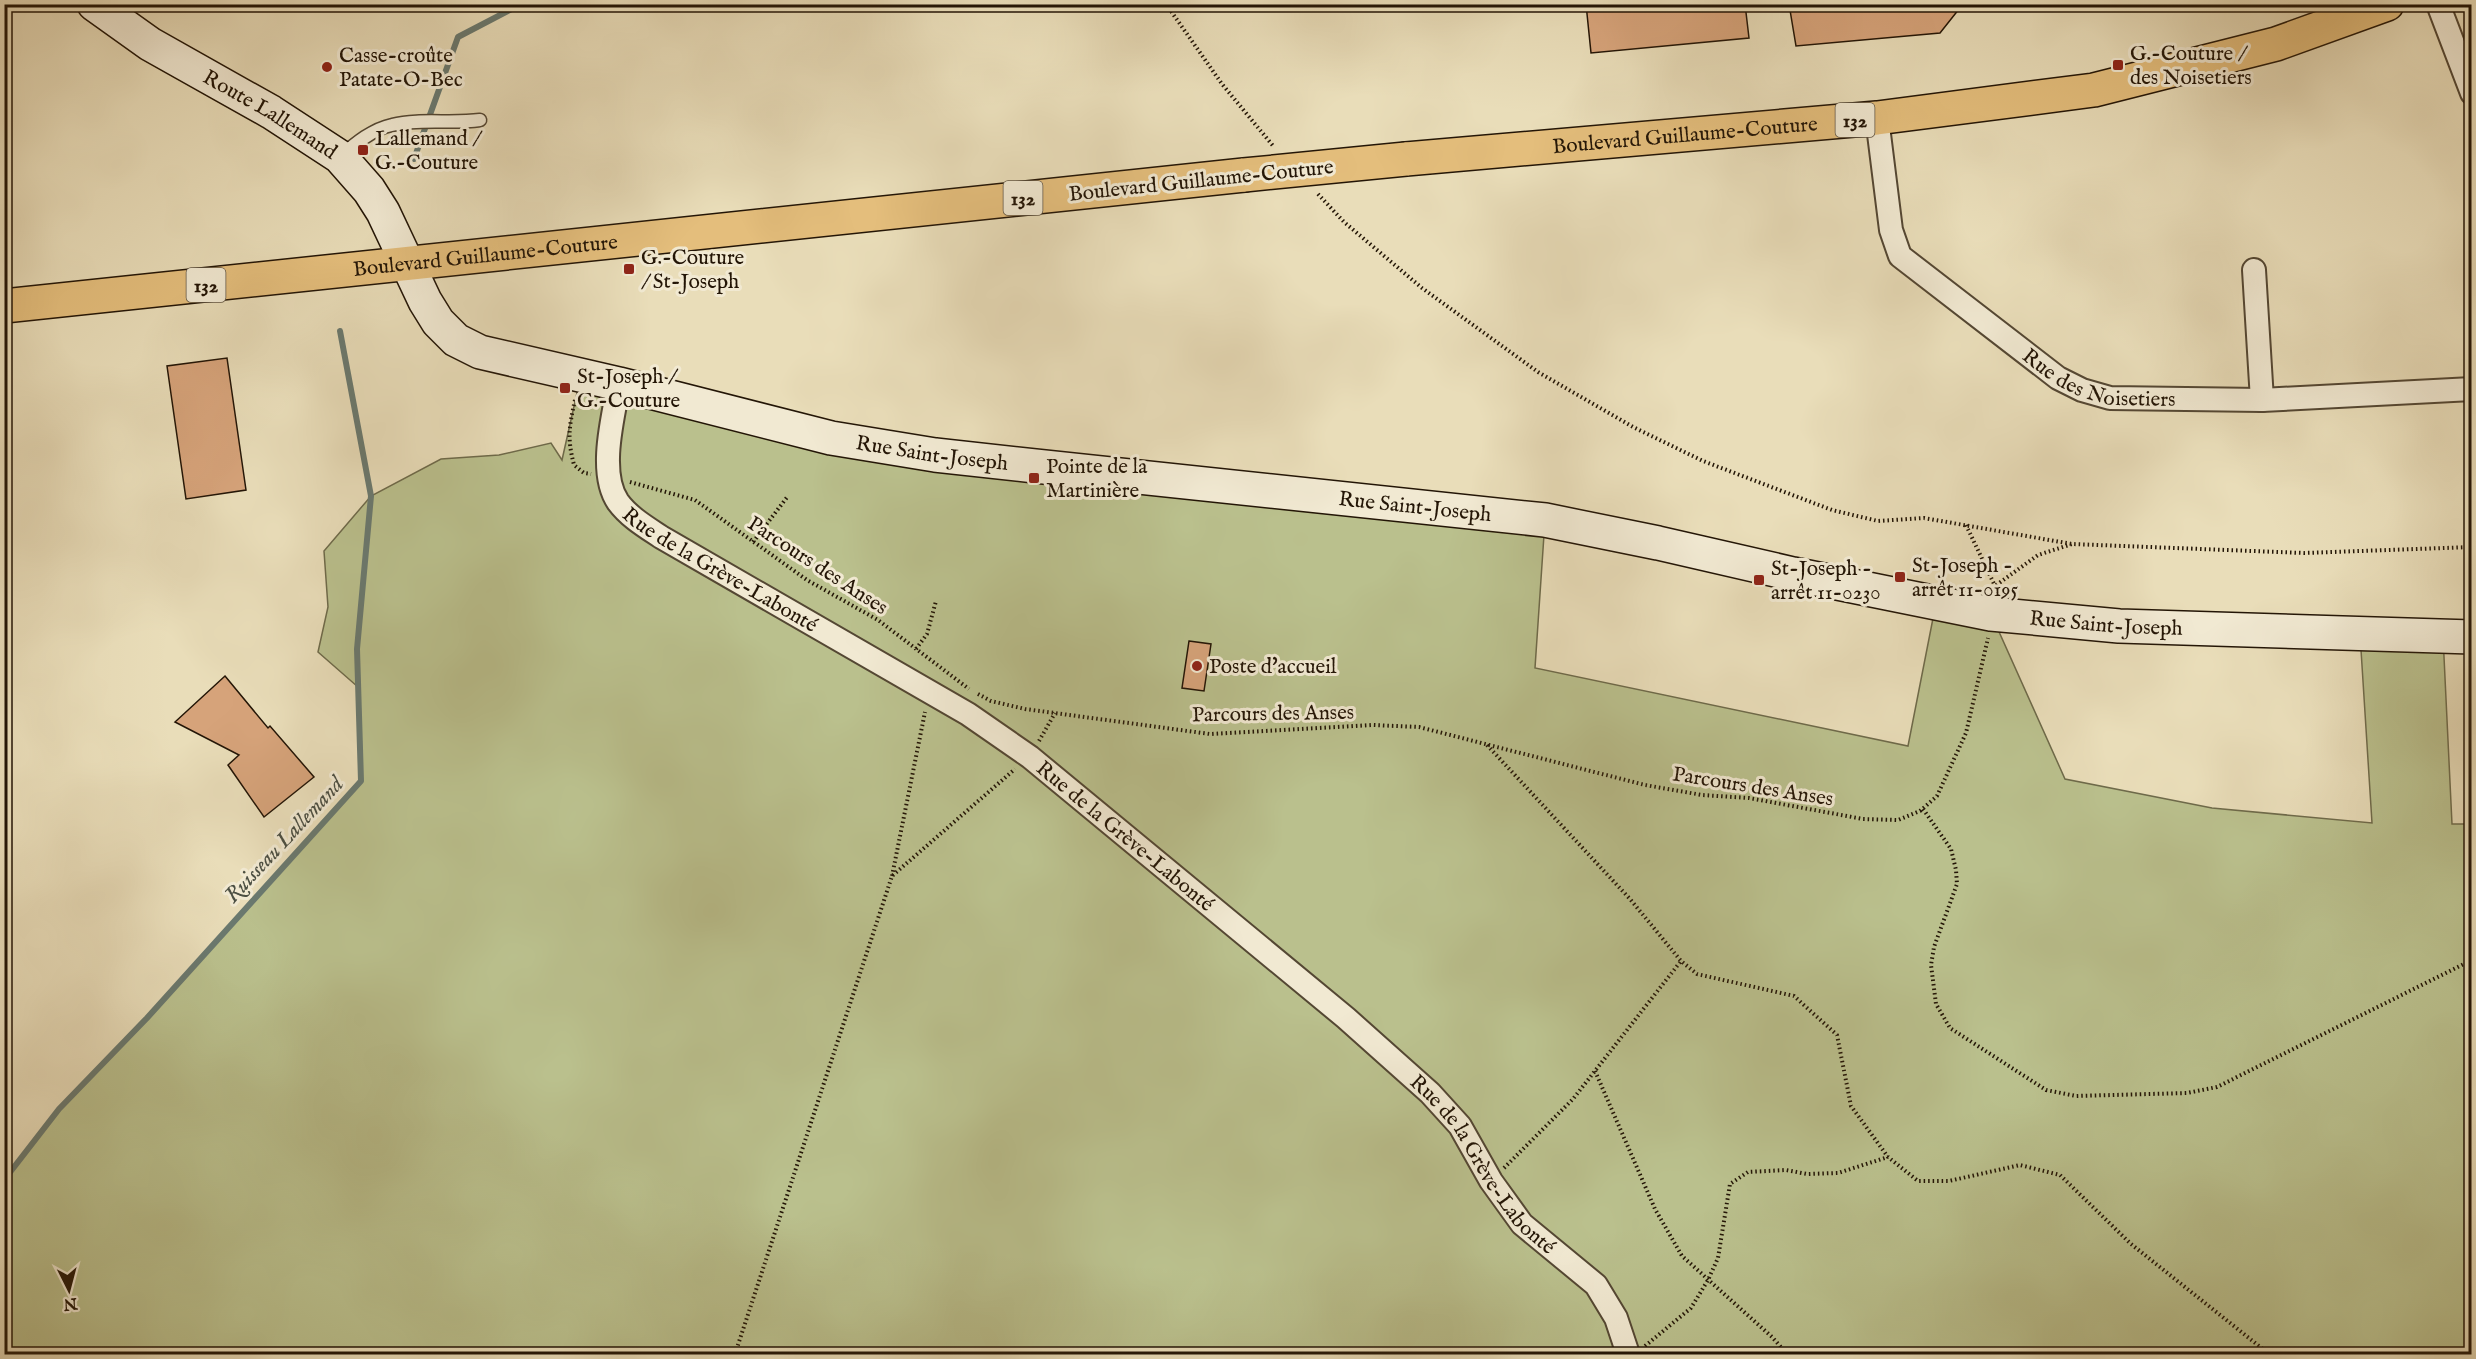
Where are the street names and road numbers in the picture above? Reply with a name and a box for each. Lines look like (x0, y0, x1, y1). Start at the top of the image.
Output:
street label: Route Lallemand (198, 64, 342, 167)
road number: 132 (1836, 103, 1874, 137)
street label: Boulevard Guillaume-Couture (1551, 111, 1819, 161)
street label: Boulevard Guillaume-Couture (1068, 154, 1335, 209)
road number: 132 (1004, 181, 1042, 215)
street label: Boulevard Guillaume-Couture (352, 229, 620, 284)
road number: 132 (186, 268, 226, 302)
street label: Rue des Noisetiers (2016, 343, 2176, 414)
street label: Rue Saint-Joseph (854, 430, 1009, 478)
street label: Rue Saint-Joseph (1337, 486, 1493, 529)
street label: Rue de la Grève-Labonté (616, 502, 822, 640)
street label: Parcours des Anses (742, 511, 893, 622)
street label: Rue Saint-Joseph (2028, 606, 2183, 643)
street label: Parcours des Anses (1192, 700, 1354, 729)
street label: Rue de la Grève-Labonté (1030, 756, 1219, 919)
street label: Parcours des Anses (1671, 761, 1835, 814)
street label: Rue de la Grève-Labonté (1403, 1069, 1561, 1261)

